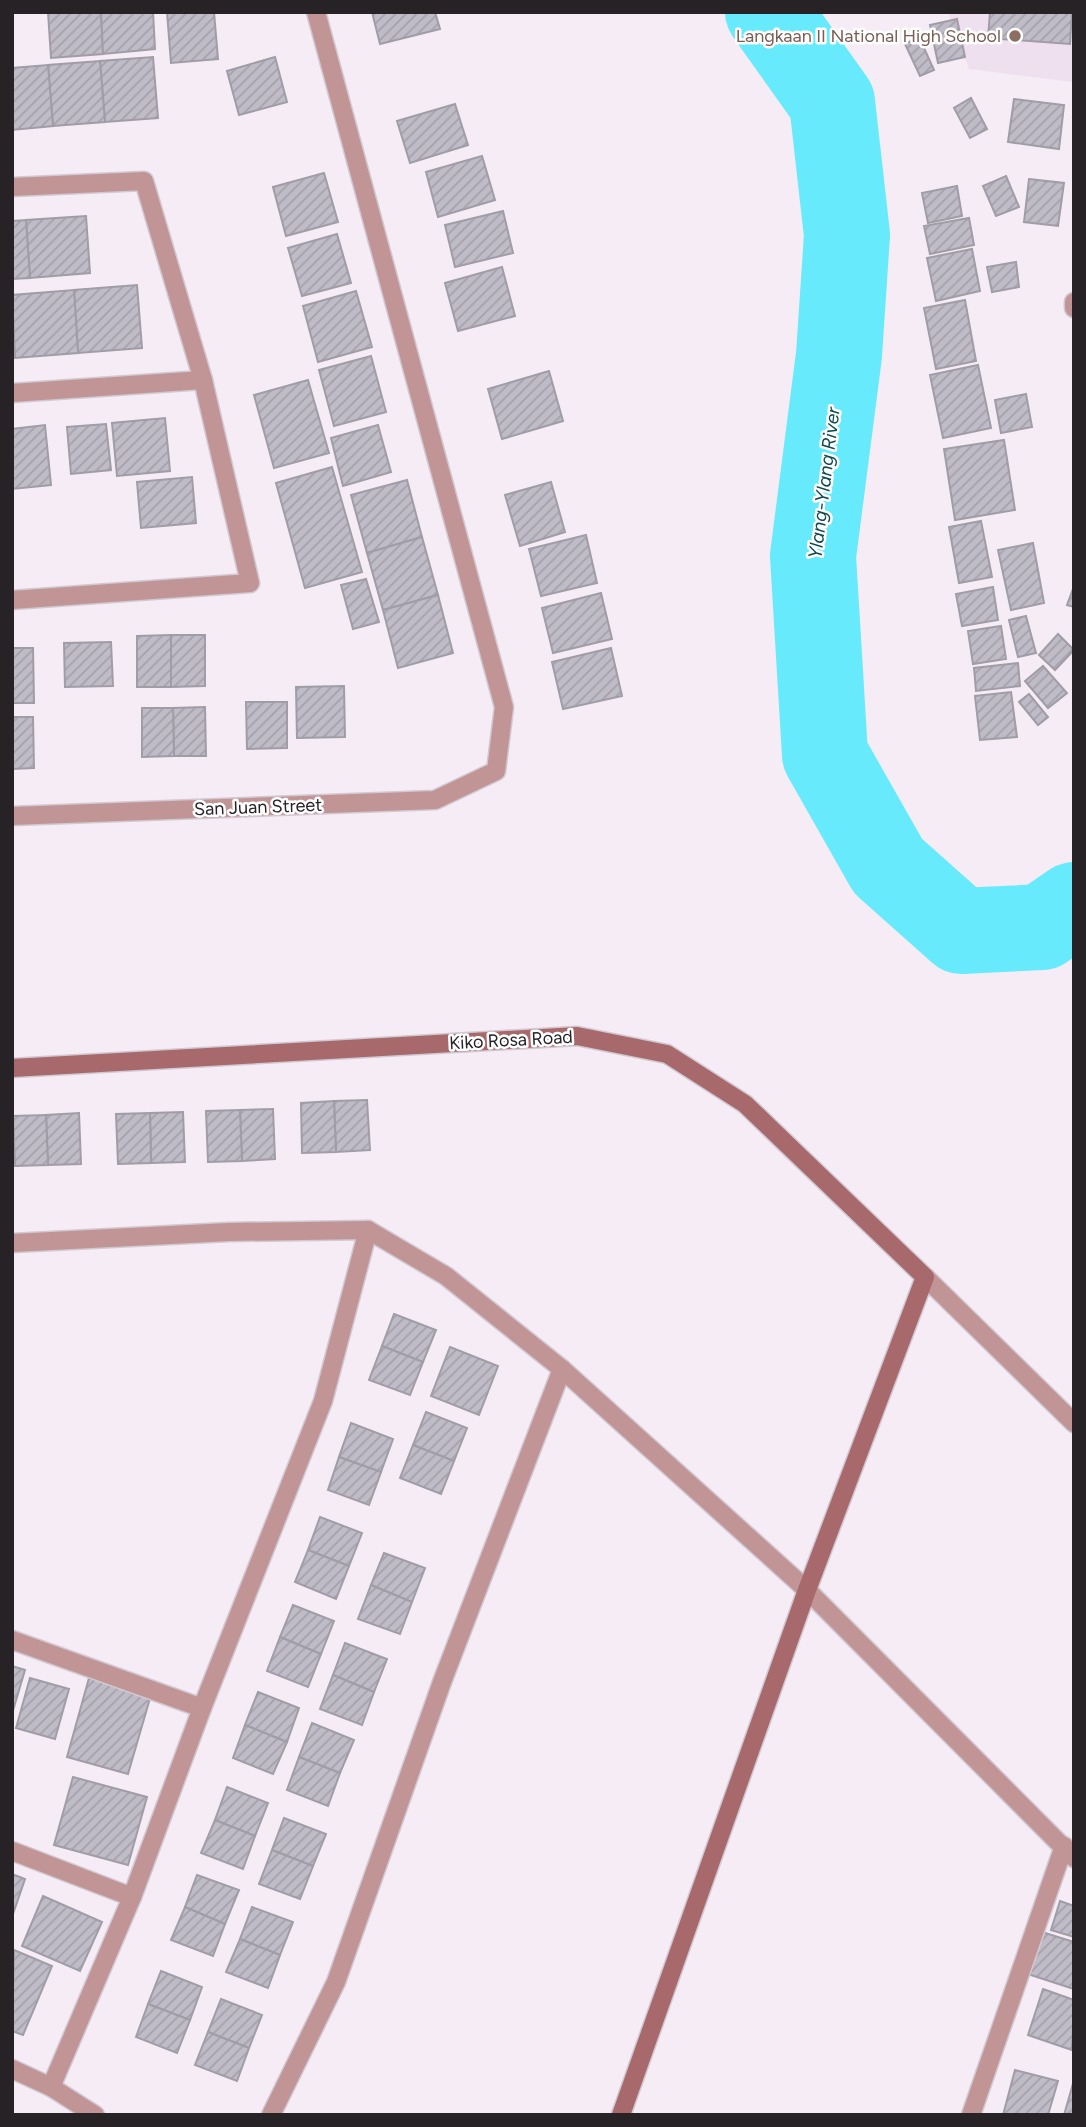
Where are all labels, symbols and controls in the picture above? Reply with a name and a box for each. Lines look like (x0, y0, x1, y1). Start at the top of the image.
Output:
place label: Langkaan II National High School (736, 25, 1001, 47)
marker: Langkaan II National High School (1007, 28, 1023, 44)
water label: Ylang-Ylang River (803, 405, 845, 560)
street label: San Juan Street (194, 794, 323, 820)
street label: Kiko Rosa Road (449, 1026, 573, 1054)

